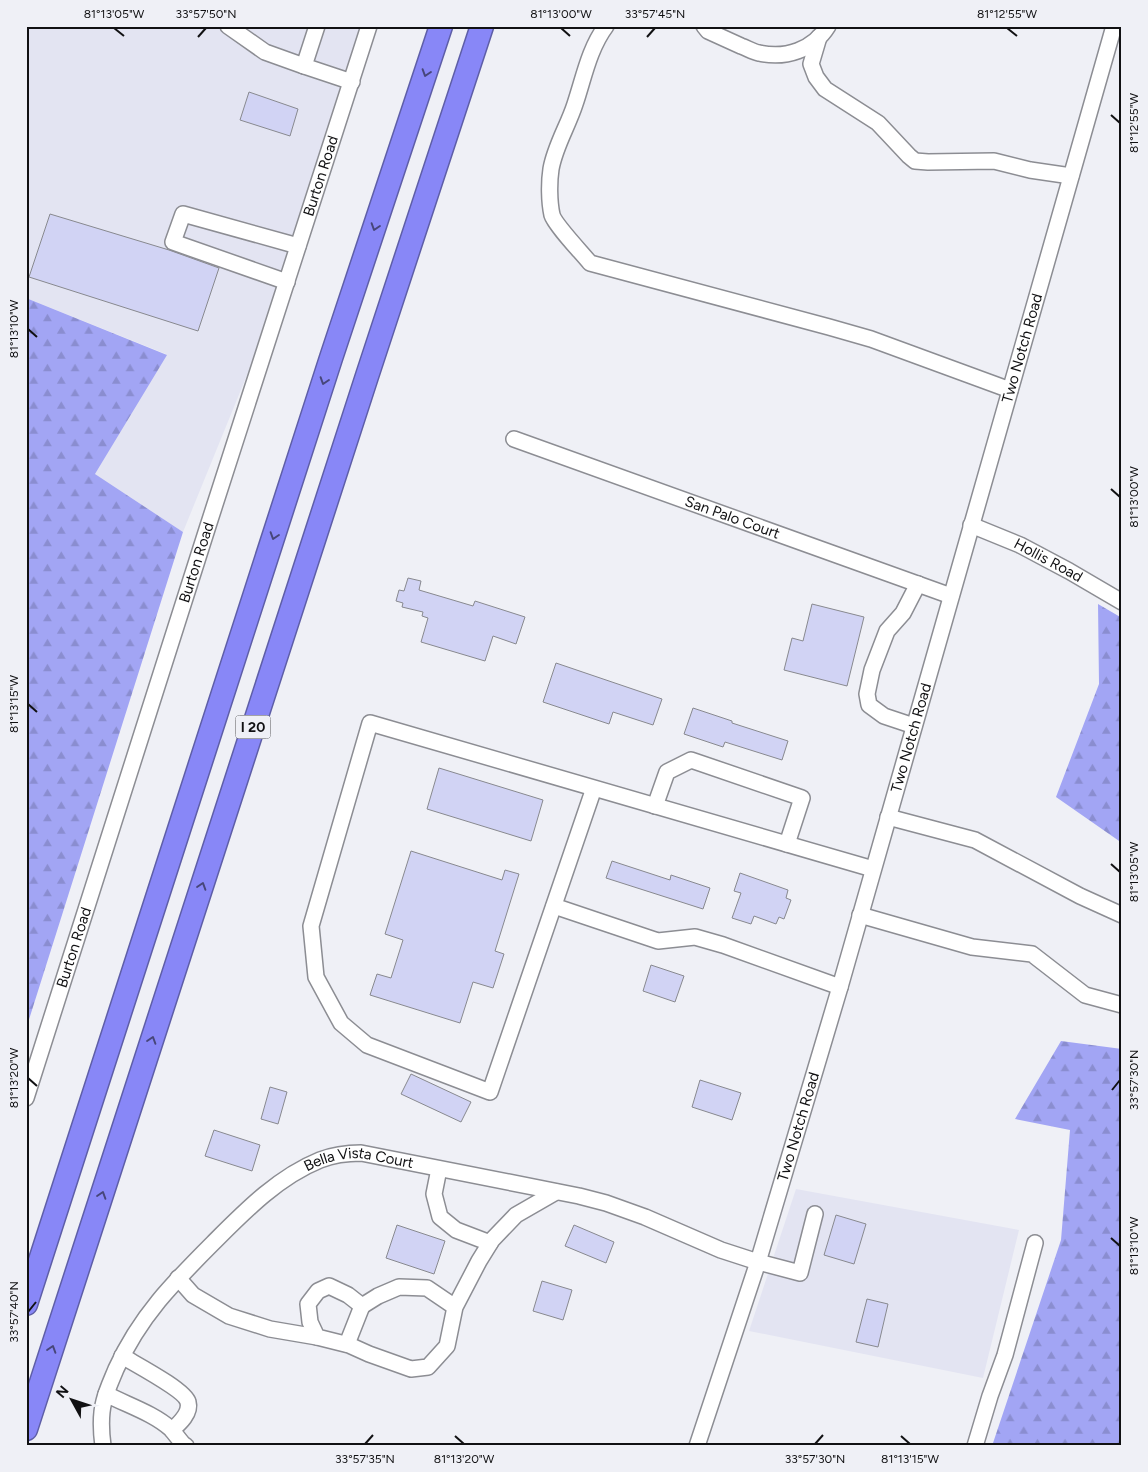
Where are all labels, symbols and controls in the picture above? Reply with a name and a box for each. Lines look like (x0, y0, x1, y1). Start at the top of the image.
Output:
text: 81°13'05"W (84, 7, 145, 21)
text: 33°57'50"N (176, 7, 236, 21)
text: 81°13'00"W (530, 7, 592, 21)
text: 33°57'45"N (625, 7, 685, 21)
text: 81°12'55"W (977, 7, 1037, 21)
one-way arrow (422, 68, 432, 76)
text: 81°12'55"W (1127, 93, 1141, 153)
street label: Burton Road (299, 133, 342, 219)
one-way arrow (370, 222, 380, 230)
street label: Two Notch Road (998, 292, 1046, 405)
text: 81°13'10"W (7, 299, 21, 358)
one-way arrow (319, 376, 329, 385)
text: 81°13'00"W (1127, 466, 1141, 528)
street label: San Palo Court (682, 492, 783, 543)
street label: Burton Road (175, 520, 218, 605)
one-way arrow (269, 531, 279, 539)
street label: Hollis Road (1011, 534, 1086, 586)
text: 81°13'15"W (7, 675, 21, 733)
street label: Two Notch Road (887, 681, 935, 794)
road number: I 20 (236, 716, 270, 739)
text: 81°13'05"W (1127, 841, 1141, 902)
one-way arrow (196, 882, 206, 890)
street label: Burton Road (53, 905, 95, 990)
one-way arrow (146, 1036, 156, 1045)
text: 81°13'20"W (7, 1047, 21, 1108)
text: 33°57'30"N (1127, 1050, 1141, 1110)
street label: Two Notch Road (774, 1070, 823, 1183)
street label: Bella Vista Court (301, 1144, 415, 1175)
one-way arrow (96, 1191, 106, 1199)
text: 81°13'10"W (1127, 1216, 1141, 1275)
text: 33°57'40"N (7, 1281, 21, 1343)
one-way arrow (46, 1346, 56, 1354)
north arrow (48, 1374, 98, 1424)
text: N (52, 1382, 72, 1402)
text: 33°57'35"N (335, 1452, 395, 1466)
text: 81°13'20"W (434, 1452, 495, 1466)
text: 33°57'30"N (785, 1452, 845, 1466)
text: 81°13'15"W (881, 1452, 939, 1466)

